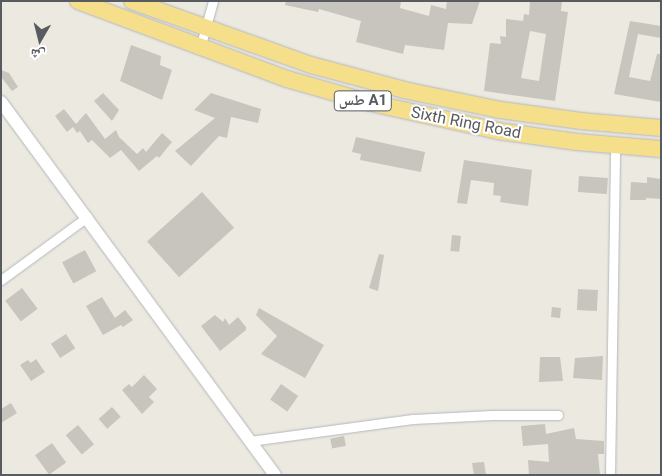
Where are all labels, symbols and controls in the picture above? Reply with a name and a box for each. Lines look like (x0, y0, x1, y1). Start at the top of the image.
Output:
north arrow (15, 15, 65, 65)
text: ش (29, 46, 46, 64)
road number: طس A1 (333, 88, 393, 114)
street label: Sixth Ring Road (409, 103, 523, 143)

